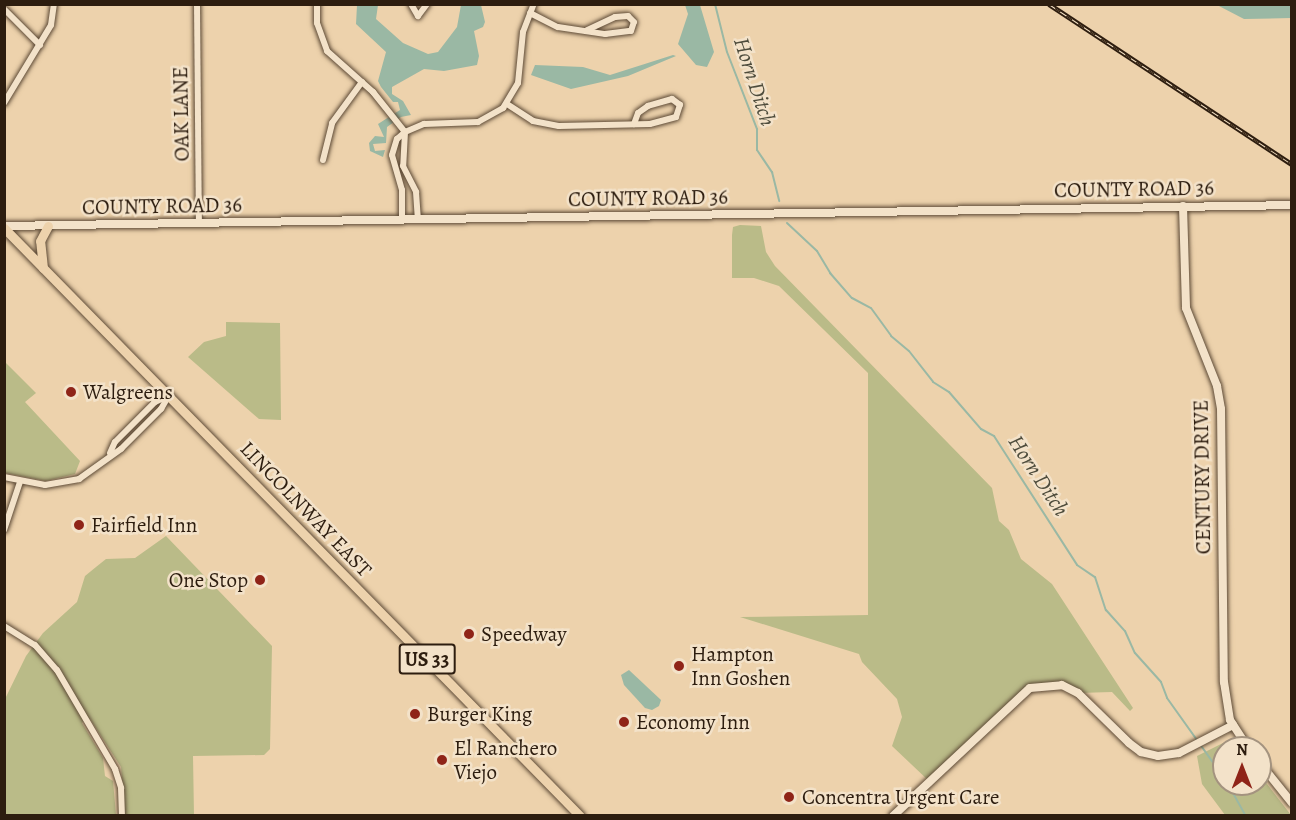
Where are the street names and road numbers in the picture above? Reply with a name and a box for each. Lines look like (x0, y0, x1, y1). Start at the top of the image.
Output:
street label: OAK LANE (168, 66, 194, 162)
street label: COUNTY ROAD 36 (1054, 175, 1214, 203)
street label: COUNTY ROAD 36 (568, 184, 728, 212)
street label: COUNTY ROAD 36 (82, 192, 242, 220)
street label: CENTURY DRIVE (1188, 399, 1216, 555)
street label: LINCOLNWAY EAST (235, 436, 377, 582)
road number: US 33 (398, 642, 456, 676)

